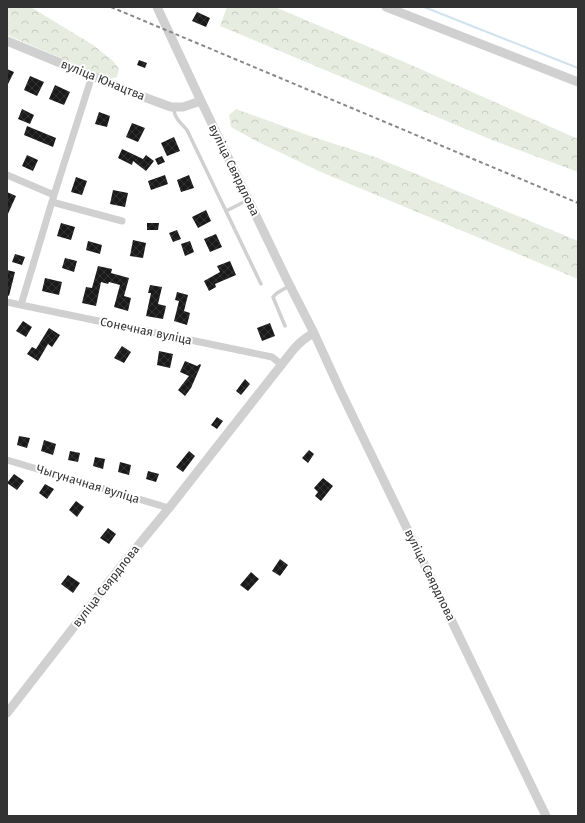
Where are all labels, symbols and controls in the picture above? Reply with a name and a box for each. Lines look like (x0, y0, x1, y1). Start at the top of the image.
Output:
street label: вуліца Юнацтва (59, 57, 147, 103)
street label: вуліца Свярдлова (206, 122, 262, 218)
street label: Сонечная вуліца (99, 314, 193, 348)
street label: Чыгуначная вуліца (35, 462, 141, 506)
street label: вуліца Свярдлова (402, 527, 458, 623)
street label: вуліца Свярдлова (70, 542, 142, 630)

